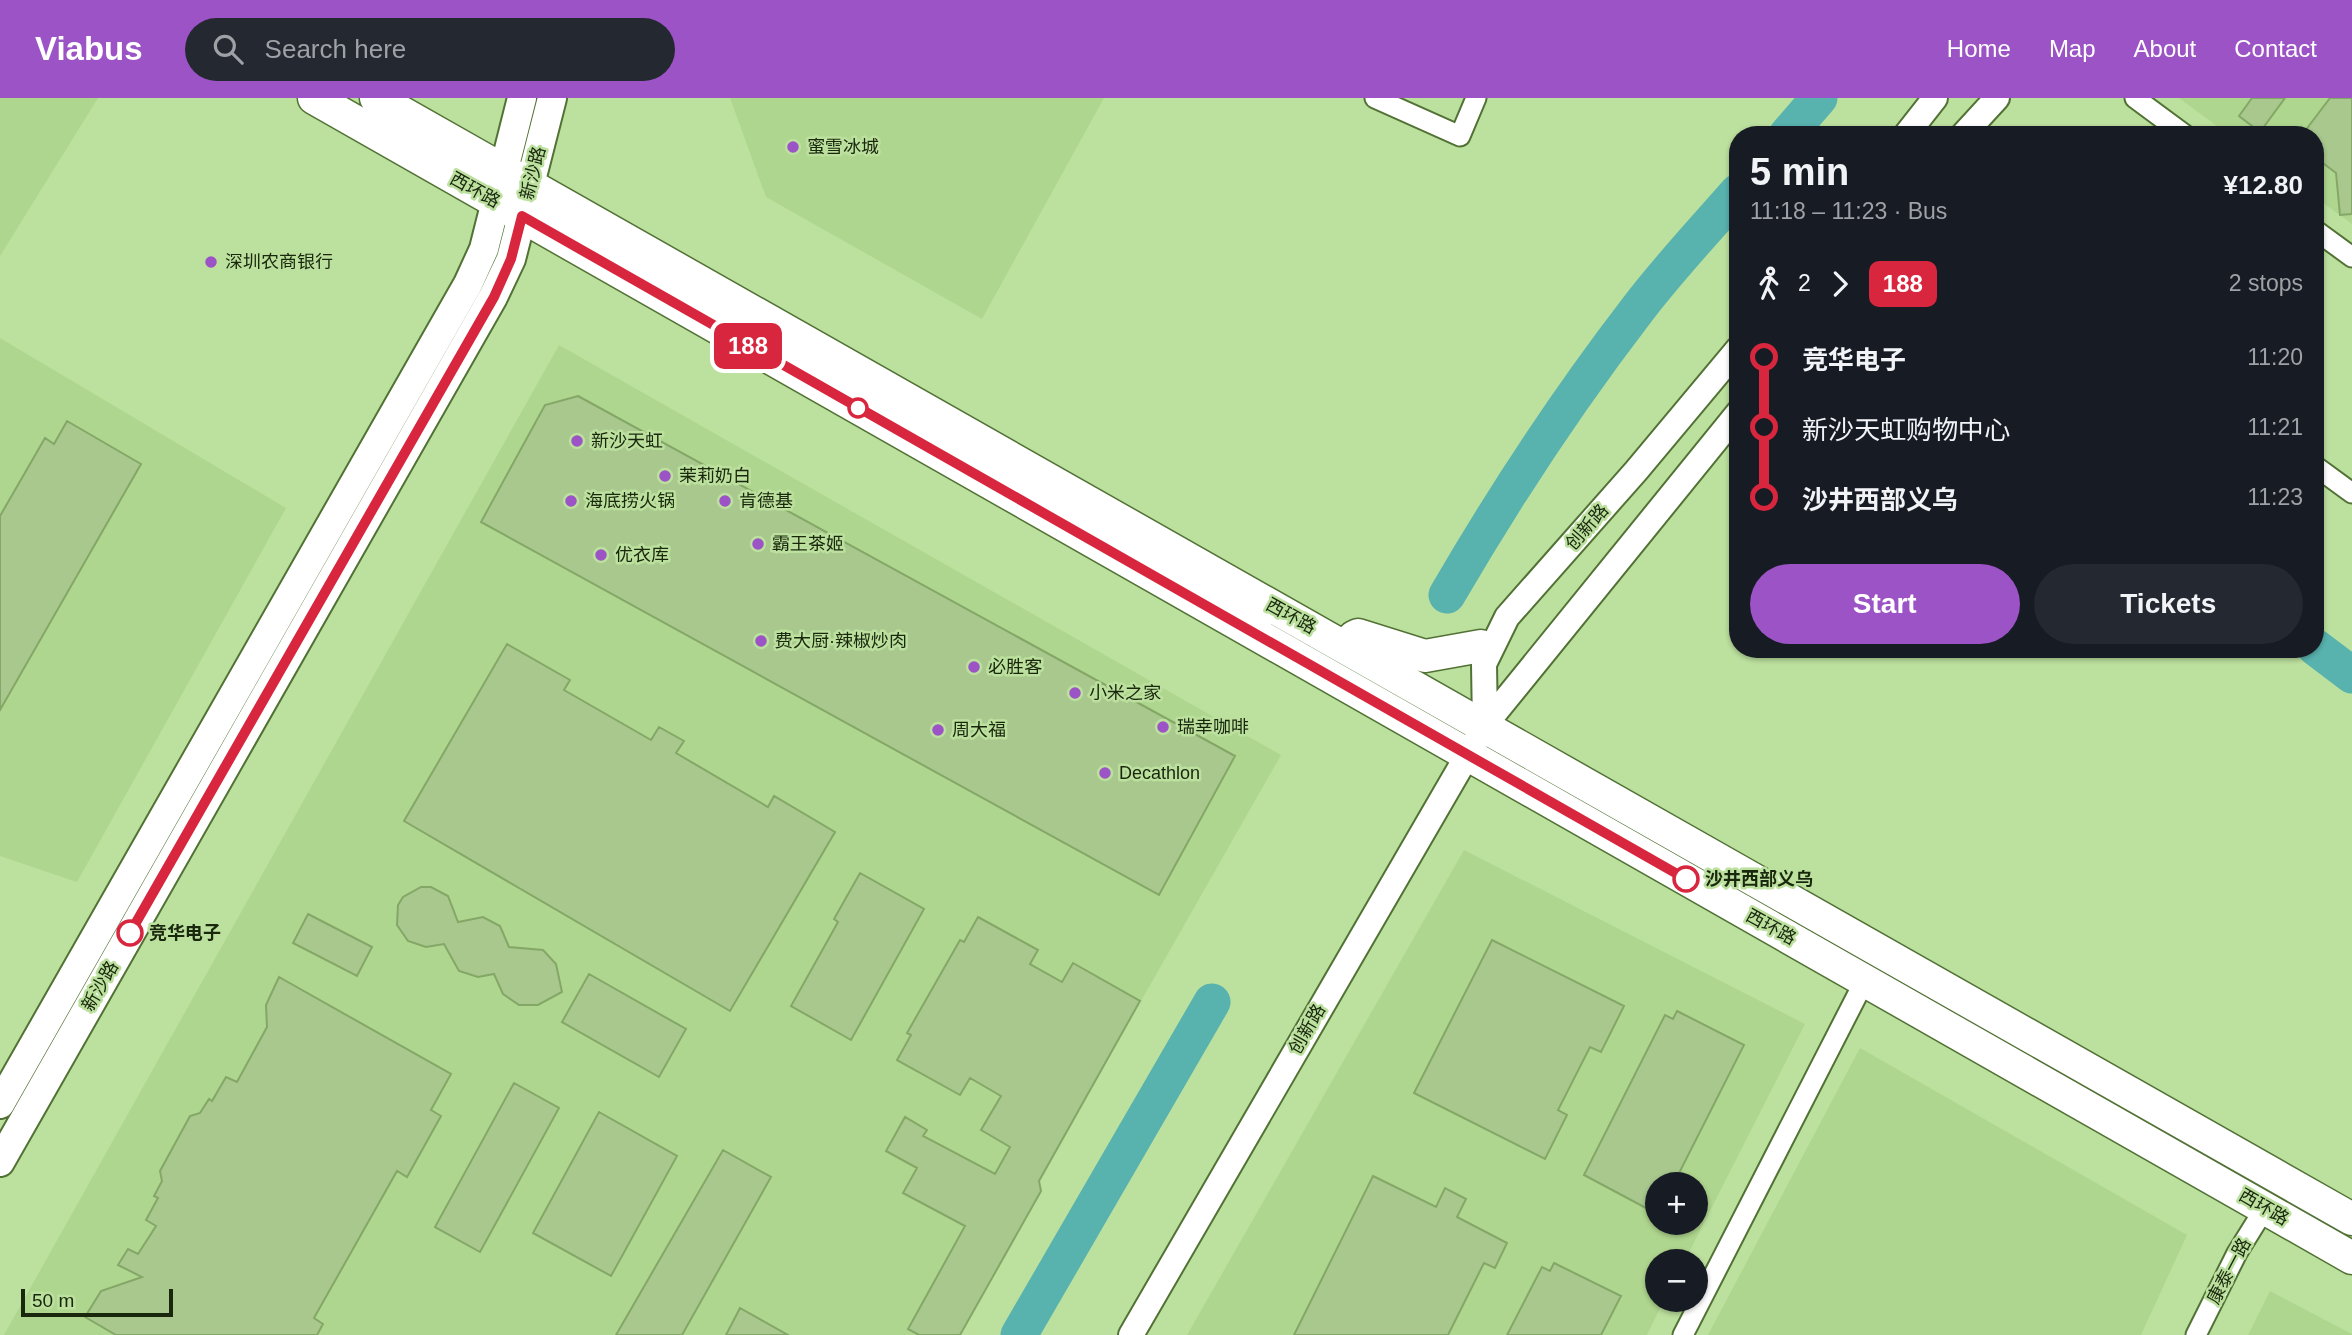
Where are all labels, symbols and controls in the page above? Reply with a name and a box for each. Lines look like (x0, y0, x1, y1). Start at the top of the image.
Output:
search box (185, 18, 675, 81)
text: Viabus (35, 30, 143, 67)
icon: search (209, 30, 247, 68)
text: Search here (265, 34, 406, 64)
text: Home (1947, 35, 2011, 62)
text: Map (2049, 35, 2096, 62)
text: About (2134, 35, 2196, 62)
text: Contact (2234, 35, 2317, 62)
place label: 蜜雪冰城 (807, 137, 879, 157)
marker: 蜜雪冰城 (785, 139, 801, 155)
street label: 新沙路 (517, 144, 549, 202)
text: 5 min (1750, 151, 1849, 193)
street label: 西环路 (447, 168, 503, 212)
text: ¥12.80 (2223, 170, 2303, 200)
text: 11:18 – 11:23 · Bus (1750, 198, 1947, 224)
place label: 深圳农商银行 (225, 252, 333, 272)
marker: 深圳农商银行 (203, 254, 219, 270)
icon: walk (1750, 265, 1788, 303)
icon: forward (1821, 265, 1859, 303)
text: 2 (1798, 270, 1811, 296)
text: 188 (1883, 270, 1923, 297)
text: 2 stops (2229, 270, 2303, 296)
line badge: 188 (708, 323, 788, 369)
text: 188 (728, 332, 768, 359)
text: 11:20 (2247, 344, 2303, 370)
text: 竞华电子 (1802, 345, 1906, 375)
unlabelled marker (848, 398, 868, 418)
text: 11:21 (2247, 414, 2303, 440)
text: 新沙天虹购物中心 (1802, 415, 2010, 445)
place label: 新沙天虹 (591, 431, 663, 451)
marker: 新沙天虹 (569, 433, 585, 449)
place label: 茉莉奶白 (679, 466, 751, 486)
marker: 茉莉奶白 (657, 468, 673, 484)
text: 11:23 (2247, 484, 2303, 510)
text: 沙井西部义乌 (1802, 485, 1958, 515)
place label: 海底捞火锅 (585, 491, 675, 511)
place label: 肯德基 (739, 491, 793, 511)
marker: 海底捞火锅 (563, 493, 579, 509)
marker: 肯德基 (717, 493, 733, 509)
street label: 创新路 (1562, 500, 1612, 554)
place label: 霸王茶姬 (772, 534, 844, 554)
marker: 霸王茶姬 (750, 536, 766, 552)
place label: 优衣库 (615, 545, 669, 565)
marker: 优衣库 (593, 547, 609, 563)
button: Start (1750, 564, 2020, 644)
button: Tickets (2034, 564, 2303, 644)
street label: 西环路 (1263, 594, 1319, 638)
place label: 费大厨·辣椒炒肉 (775, 631, 907, 651)
marker: 费大厨·辣椒炒肉 (753, 633, 769, 649)
place label: 必胜客 (988, 657, 1042, 677)
marker: 必胜客 (966, 659, 982, 675)
place label: 小米之家 (1089, 683, 1161, 703)
marker: 小米之家 (1067, 685, 1083, 701)
place label: 瑞幸咖啡 (1177, 717, 1249, 737)
marker: 瑞幸咖啡 (1155, 719, 1171, 735)
place label: 周大福 (952, 720, 1006, 740)
marker: 周大福 (930, 722, 946, 738)
place label: Decathlon (1119, 763, 1200, 783)
marker: Decathlon (1097, 765, 1113, 781)
marker: 沙井西部义乌 (1673, 866, 1699, 892)
place label: 沙井西部义乌 (1705, 869, 1813, 889)
street label: 西环路 (1743, 905, 1799, 949)
marker: 竞华电子 (117, 920, 143, 946)
place label: 竞华电子 (149, 923, 221, 943)
street label: 新沙路 (78, 958, 122, 1014)
street label: 创新路 (1285, 1001, 1329, 1057)
map controls (1645, 1172, 1708, 1312)
button: + (1645, 1172, 1708, 1235)
street label: 西环路 (2236, 1185, 2292, 1229)
street label: 康泰一路 (2203, 1235, 2255, 1307)
button: − (1645, 1249, 1708, 1312)
scale bar (21, 1286, 173, 1318)
text: 50 m (32, 1290, 74, 1311)

